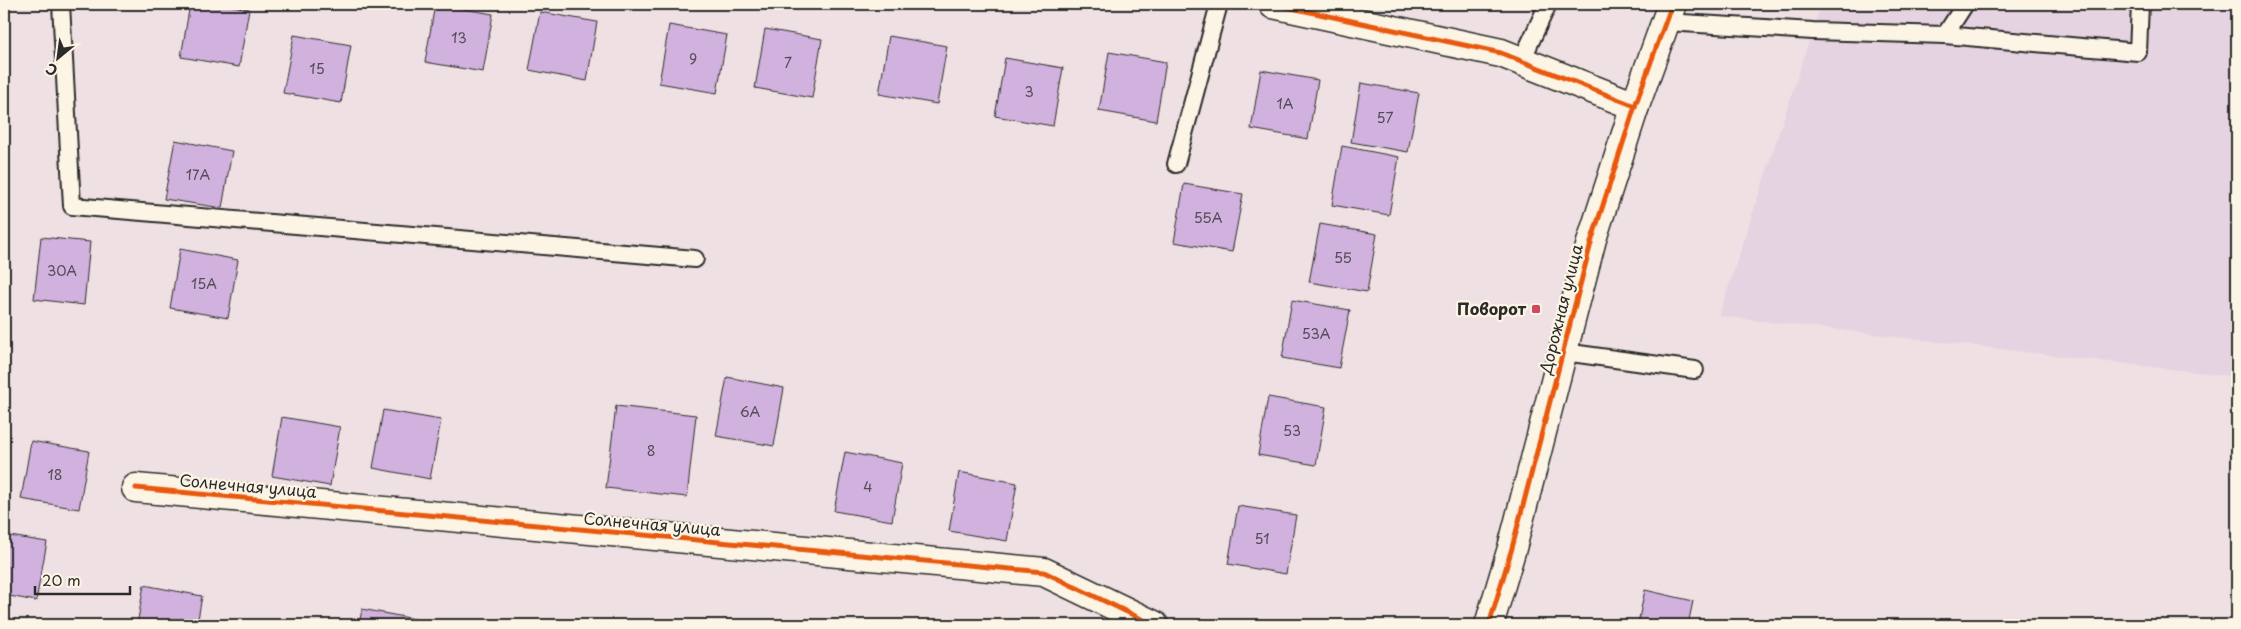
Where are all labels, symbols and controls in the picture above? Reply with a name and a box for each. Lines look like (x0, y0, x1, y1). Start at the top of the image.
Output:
house number: 13 (451, 27, 467, 48)
north arrow (32, 32, 82, 82)
house number: 9 (689, 48, 697, 69)
house number: 7 (784, 52, 792, 73)
text: С (42, 58, 61, 82)
house number: 15 (309, 58, 325, 79)
house number: 3 (1024, 81, 1034, 102)
house number: 1А (1276, 93, 1294, 114)
house number: 57 (1377, 107, 1393, 128)
house number: 17А (186, 164, 211, 185)
house number: 55А (1194, 207, 1223, 228)
street label: Дорожная улица (1532, 241, 1588, 377)
house number: 55 (1334, 247, 1352, 268)
house number: 30А (47, 260, 77, 281)
house number: 15А (191, 273, 217, 294)
place label: Поворот (1457, 296, 1527, 320)
marker: Поворот (1530, 303, 1542, 315)
house number: 53А (1302, 323, 1331, 344)
house number: 6А (740, 401, 761, 422)
house number: 53 (1283, 420, 1301, 441)
house number: 8 (647, 440, 655, 461)
house number: 18 (47, 464, 63, 485)
street label: Солнечная улица (178, 467, 318, 503)
house number: 4 (863, 476, 873, 497)
street label: Солнечная улица (582, 505, 722, 541)
house number: 51 (1255, 528, 1269, 549)
scale bar (35, 564, 130, 596)
text: 20 m (42, 568, 81, 591)

